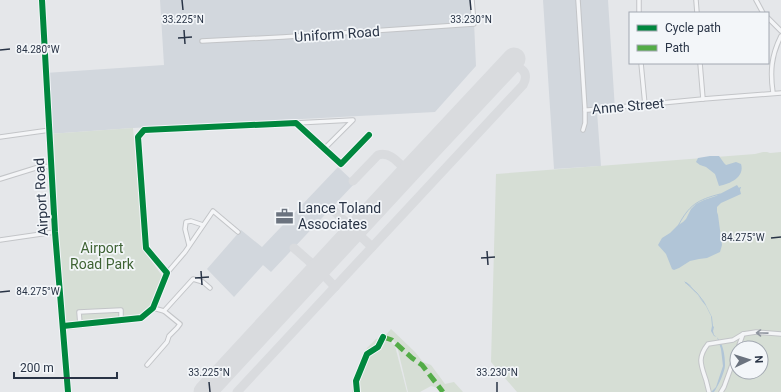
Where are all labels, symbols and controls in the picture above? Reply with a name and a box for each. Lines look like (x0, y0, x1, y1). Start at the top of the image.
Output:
legend (629, 12, 769, 64)
text: 33.225°N (162, 14, 204, 25)
text: 33.230°N (450, 14, 492, 25)
text: Cycle path (665, 21, 721, 35)
street label: Uniform Road (294, 23, 380, 45)
text: Path (665, 41, 690, 55)
text: 84.280°W (16, 44, 60, 55)
street label: Anne Street (591, 95, 665, 117)
street label: Airport Road (31, 157, 51, 237)
place label: Lance Toland Associates (298, 200, 381, 232)
office icon: Lance Toland Associates (275, 206, 295, 226)
text: 84.275°W (721, 232, 765, 243)
park label: Airport Road Park (70, 240, 135, 272)
text: 84.275°W (16, 286, 60, 297)
one-way arrow (756, 329, 769, 337)
north arrow (729, 340, 769, 380)
scale bar (14, 354, 117, 380)
text: N (752, 355, 765, 364)
text: 200 m (20, 361, 54, 375)
text: 33.225°N (188, 367, 230, 378)
text: 33.230°N (476, 367, 518, 378)

